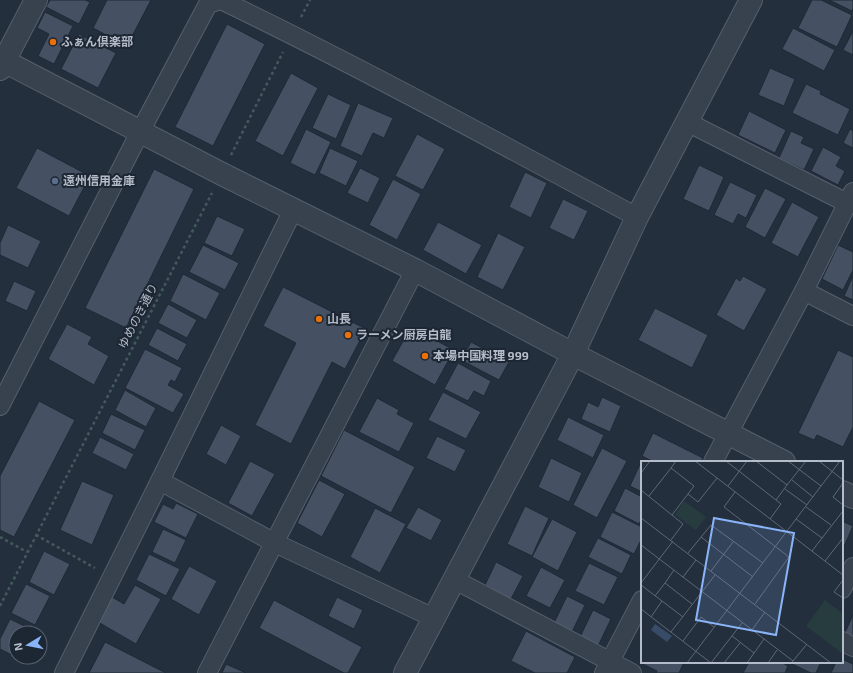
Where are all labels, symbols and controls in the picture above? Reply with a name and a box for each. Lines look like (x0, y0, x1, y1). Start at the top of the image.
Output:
place label: ふぁん倶楽部 (61, 34, 133, 48)
marker: ふぁん倶楽部 (48, 37, 58, 47)
place label: 遠州信用金庫 (63, 173, 135, 187)
marker: 遠州信用金庫 (50, 176, 60, 186)
street label: ゆめのき通り (115, 280, 160, 351)
place label: 山長 (327, 311, 351, 325)
marker: 山長 (314, 314, 324, 324)
place label: ラーメン厨房白龍 (356, 327, 452, 341)
marker: ラーメン厨房白龍 (343, 330, 353, 340)
place label: 本場中国料理 999 (433, 348, 529, 362)
marker: 本場中国料理 999 (420, 351, 430, 361)
inset map (641, 461, 843, 663)
north arrow (8, 625, 48, 665)
text: N (11, 642, 25, 652)

